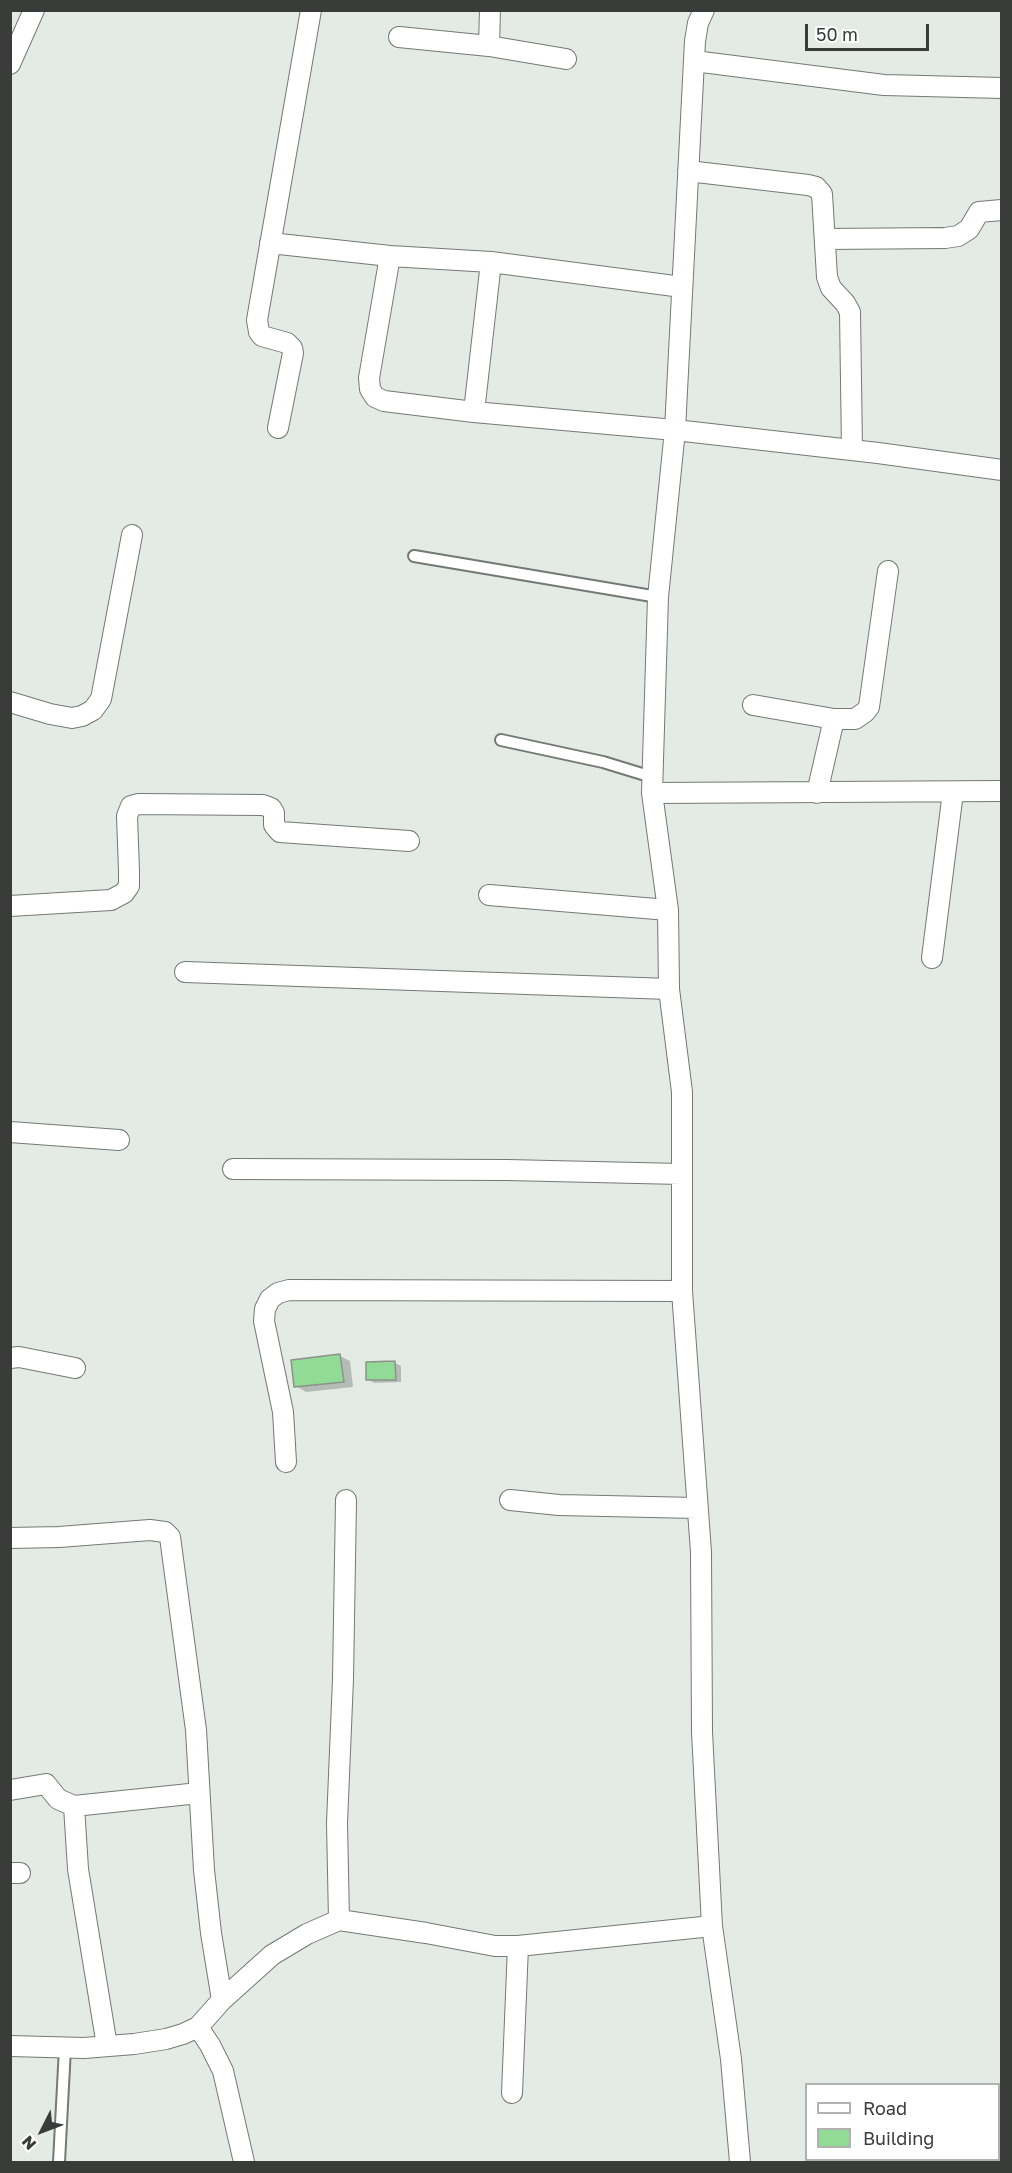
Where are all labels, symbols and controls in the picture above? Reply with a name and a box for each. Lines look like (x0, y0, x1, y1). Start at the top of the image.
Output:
scale bar (808, 12, 932, 50)
text: 50 m (816, 23, 858, 45)
legend (805, 2083, 1000, 2161)
text: Road (863, 2097, 907, 2119)
north arrow (12, 2101, 72, 2161)
text: Building (863, 2127, 934, 2149)
text: N (17, 2132, 40, 2154)

